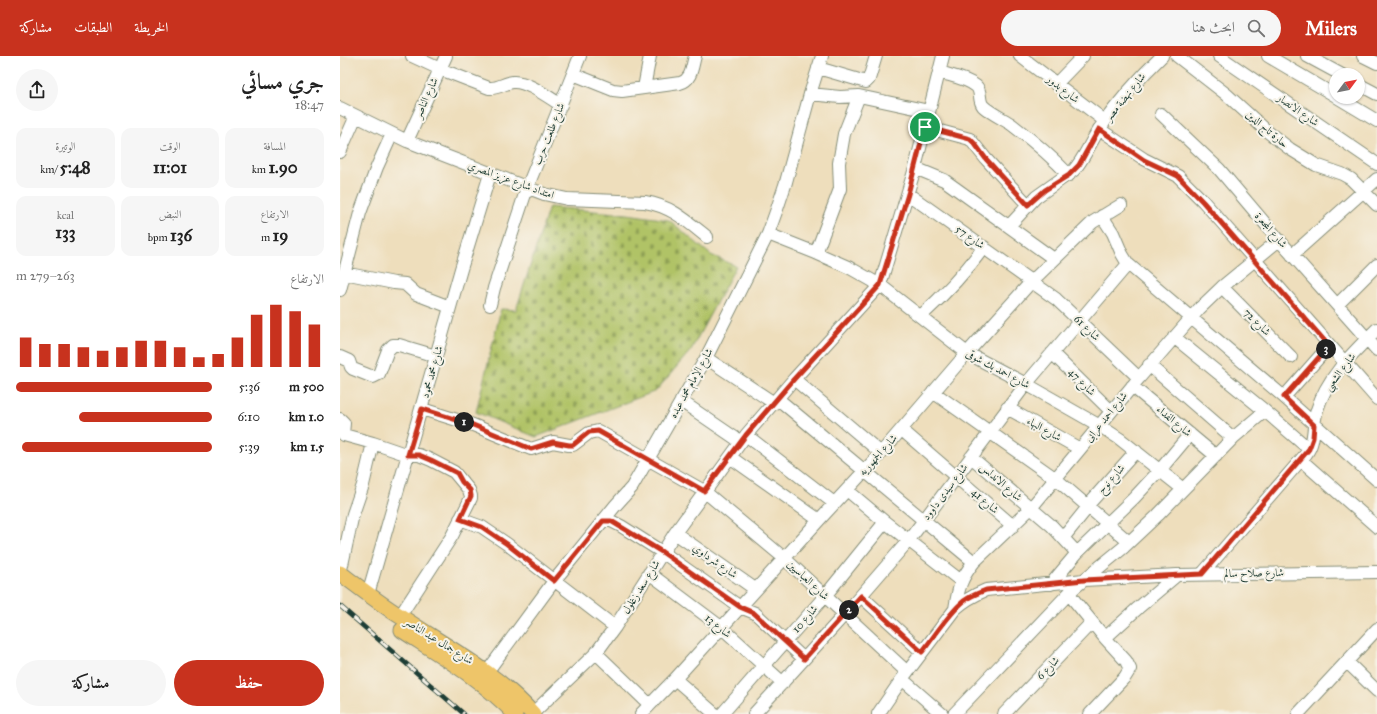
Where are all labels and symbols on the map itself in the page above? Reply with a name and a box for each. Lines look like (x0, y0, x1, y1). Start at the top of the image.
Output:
north arrow (1329, 68, 1365, 104)
street label: شارع نهضة مصر (1101, 70, 1151, 126)
street label: شارع بدور (1042, 72, 1082, 108)
street label: شارع الناصر (411, 76, 443, 122)
street label: شارع الانصار (1272, 90, 1321, 132)
street label: شارع طلعت حرب (531, 101, 570, 168)
street label: حارة تاج الدين (1241, 108, 1291, 154)
pin (908, 110, 942, 144)
street label: امتداد شارع عزيز المصري (465, 158, 556, 205)
street label: شارع المجعرة (1250, 210, 1290, 252)
street label: شارع 57 (951, 222, 987, 254)
street label: شارع 72 (1239, 306, 1273, 340)
street label: شارع 61 (1069, 312, 1103, 346)
pin: 3 (1316, 339, 1336, 359)
street label: شارع محمد محمود (418, 344, 449, 400)
street label: شارع الإمام محمد عبده (666, 346, 718, 422)
street label: شارع احمد بك شوقى (962, 347, 1032, 394)
street label: شارع الشعبى (1322, 350, 1361, 395)
street label: شارع 47 (1064, 366, 1098, 400)
street label: شارع احمد عرابى (1082, 389, 1132, 446)
street label: شارع الفداء (1152, 403, 1194, 442)
pin: 1 (454, 412, 474, 432)
street label: شارع البهاء (1023, 414, 1064, 446)
street label: شارع الجمهوريه (856, 432, 902, 480)
street label: شارع الاندلس (975, 460, 1025, 506)
street label: شارع سيدى داوود (920, 461, 973, 525)
street label: شارع نوح (1095, 462, 1130, 499)
street label: شارع 41 (967, 486, 1001, 519)
street label: شارع شرداوي (688, 541, 740, 584)
street label: شارع العباسيين (782, 557, 832, 605)
street label: شارع سعد زغلول (619, 558, 665, 618)
street label: شارع صلاح سالم (1224, 566, 1284, 584)
pin: 2 (839, 600, 859, 620)
street label: شارع 10 (790, 603, 823, 637)
street label: شارع 13 (700, 611, 734, 643)
street label: شارع جمال عبد الناصر (400, 614, 476, 670)
street label: شارع 6 (1034, 654, 1064, 684)

